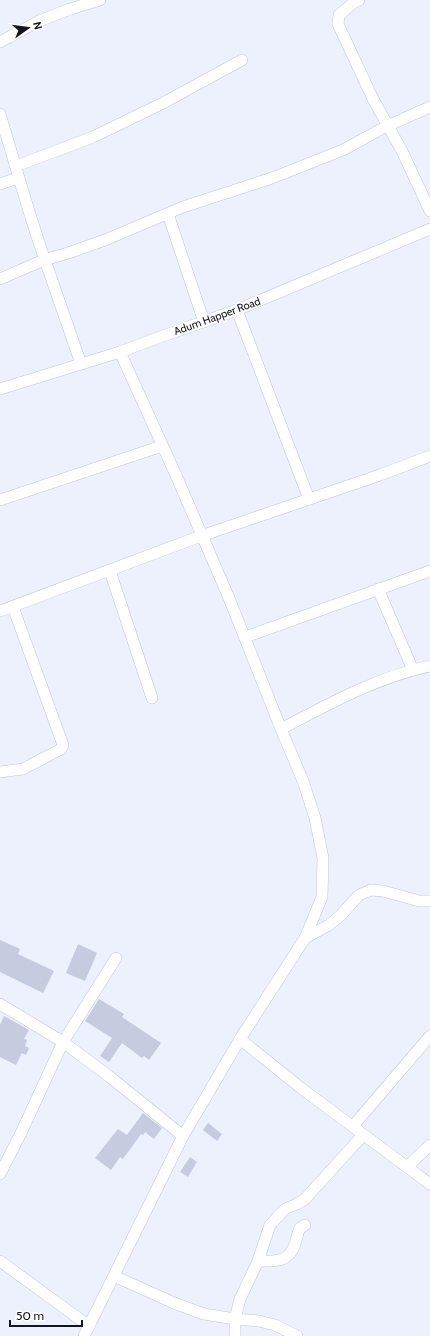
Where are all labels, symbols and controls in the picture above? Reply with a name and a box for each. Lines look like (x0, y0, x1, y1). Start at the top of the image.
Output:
north arrow (8, 8, 48, 48)
text: N (30, 20, 45, 31)
street label: Adum Happer Road (172, 294, 262, 338)
scale bar (10, 1302, 82, 1328)
text: 50 m (16, 1308, 44, 1323)

